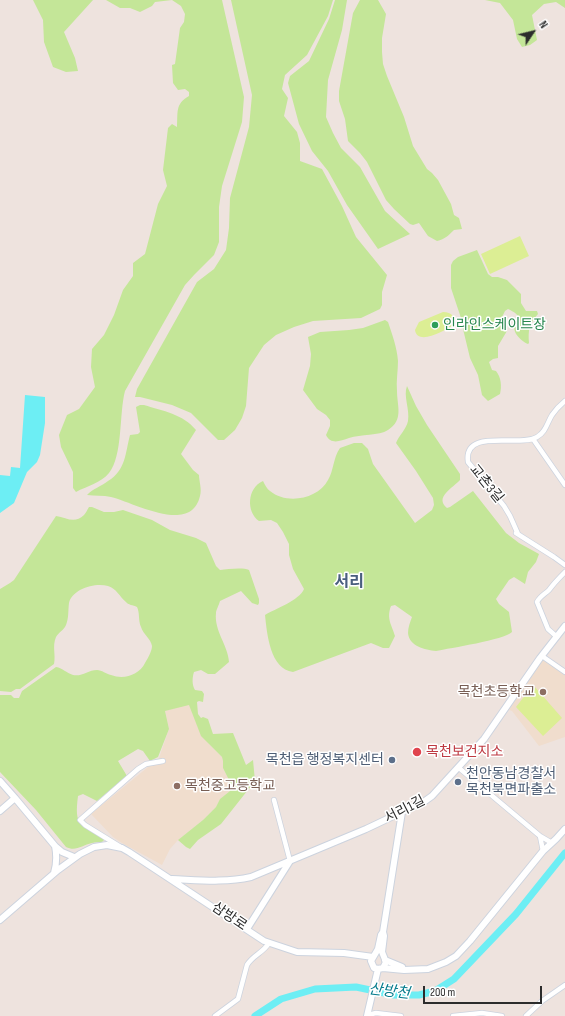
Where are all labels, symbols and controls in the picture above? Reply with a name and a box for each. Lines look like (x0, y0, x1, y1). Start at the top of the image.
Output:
north arrow (513, 12, 553, 52)
text: N (536, 19, 550, 31)
place label: 인라인스케이트장 (443, 317, 546, 333)
marker: 인라인스케이트장 (430, 320, 440, 330)
street label: 교촌3길 (465, 461, 507, 507)
district label: 서리 (334, 573, 364, 593)
place label: 목천초등학교 (458, 684, 535, 700)
marker: 목천초등학교 (538, 687, 548, 697)
place label: 목천보건지소 (426, 744, 503, 760)
marker: 목천보건지소 (411, 746, 423, 758)
place label: 목천읍 행정복지센터 (266, 752, 384, 768)
marker: 목천읍 행정복지센터 (387, 755, 397, 765)
place label: 천안동남경찰서 목천북면파출소 (466, 766, 556, 798)
marker: 천안동남경찰서 목천북면파출소 (453, 777, 463, 787)
place label: 목천중고등학교 (185, 778, 275, 794)
marker: 목천중고등학교 (172, 781, 182, 791)
street label: 서리1길 (382, 793, 428, 827)
street label: 삼방로 (208, 899, 250, 935)
scale bar (425, 978, 544, 1004)
water label: 산방천 (367, 981, 411, 1003)
text: 200 m (430, 985, 455, 1000)

